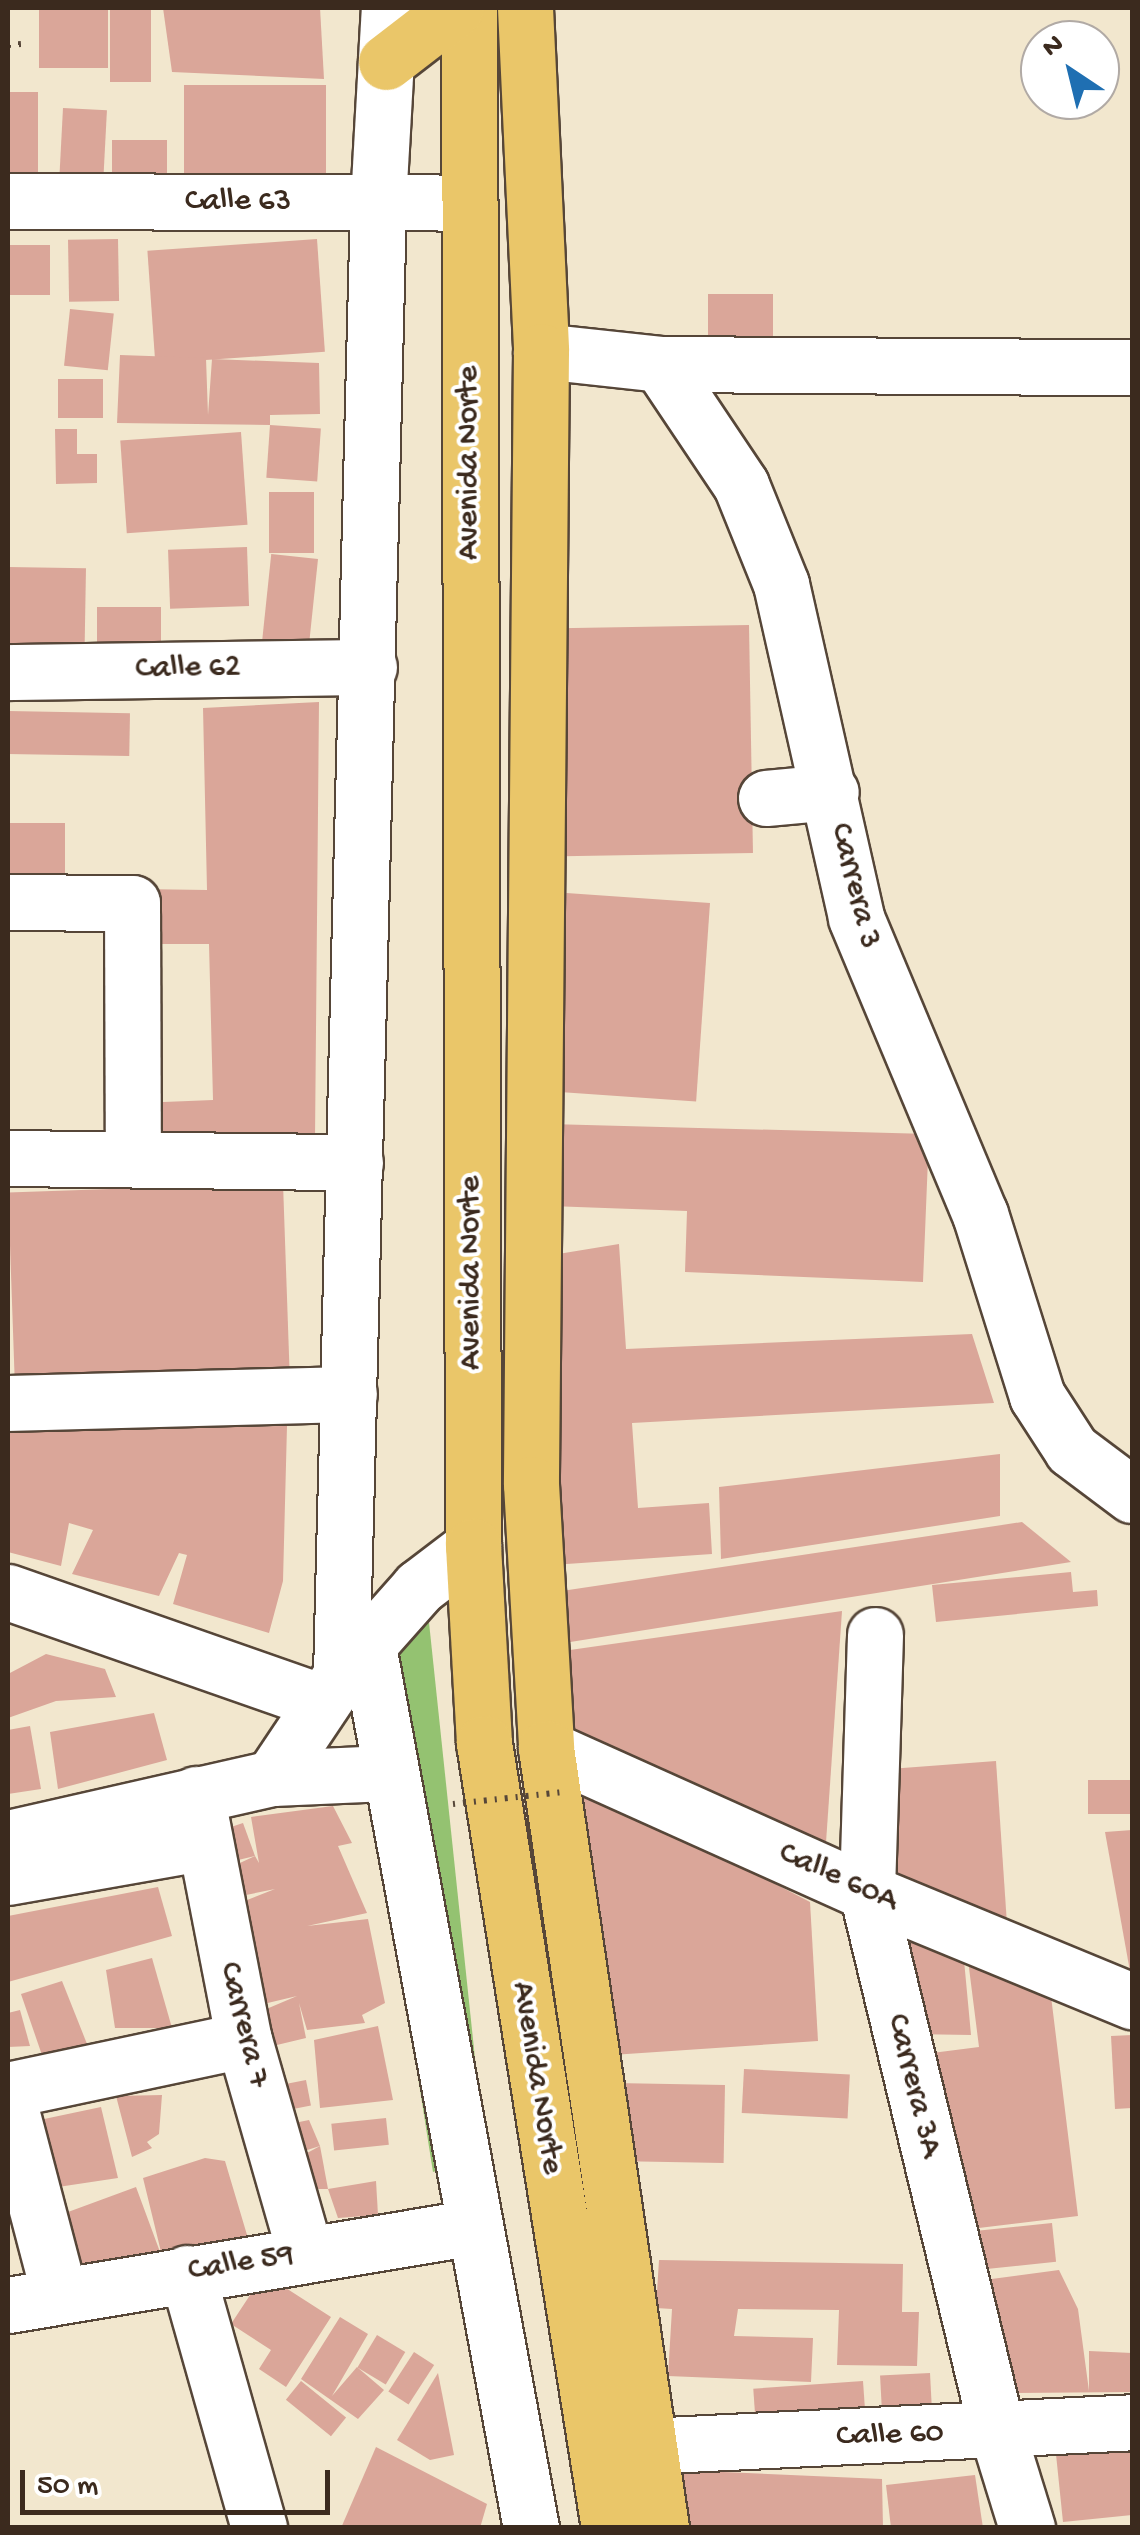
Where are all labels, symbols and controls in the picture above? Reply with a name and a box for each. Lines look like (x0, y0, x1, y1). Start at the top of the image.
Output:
north arrow (1020, 20, 1120, 120)
text: N (1037, 28, 1071, 65)
street label: Calle 63 (185, 183, 291, 221)
street label: Avenida Norte (451, 366, 489, 560)
street label: Calle 62 (135, 649, 241, 689)
street label: Carrera 3 (820, 819, 888, 953)
street label: Avenida Norte (453, 1176, 491, 1370)
street label: Calle 60A (772, 1835, 904, 1921)
street label: Carrera 7 (209, 1958, 277, 2092)
street label: Avenida Norte (502, 1979, 570, 2177)
street label: Carrera 3A (877, 2010, 949, 2162)
street label: Calle 59 (186, 2237, 296, 2291)
street label: Calle 60 (836, 2415, 944, 2457)
scale bar (25, 2450, 335, 2512)
text: 50 m (37, 2470, 98, 2505)

